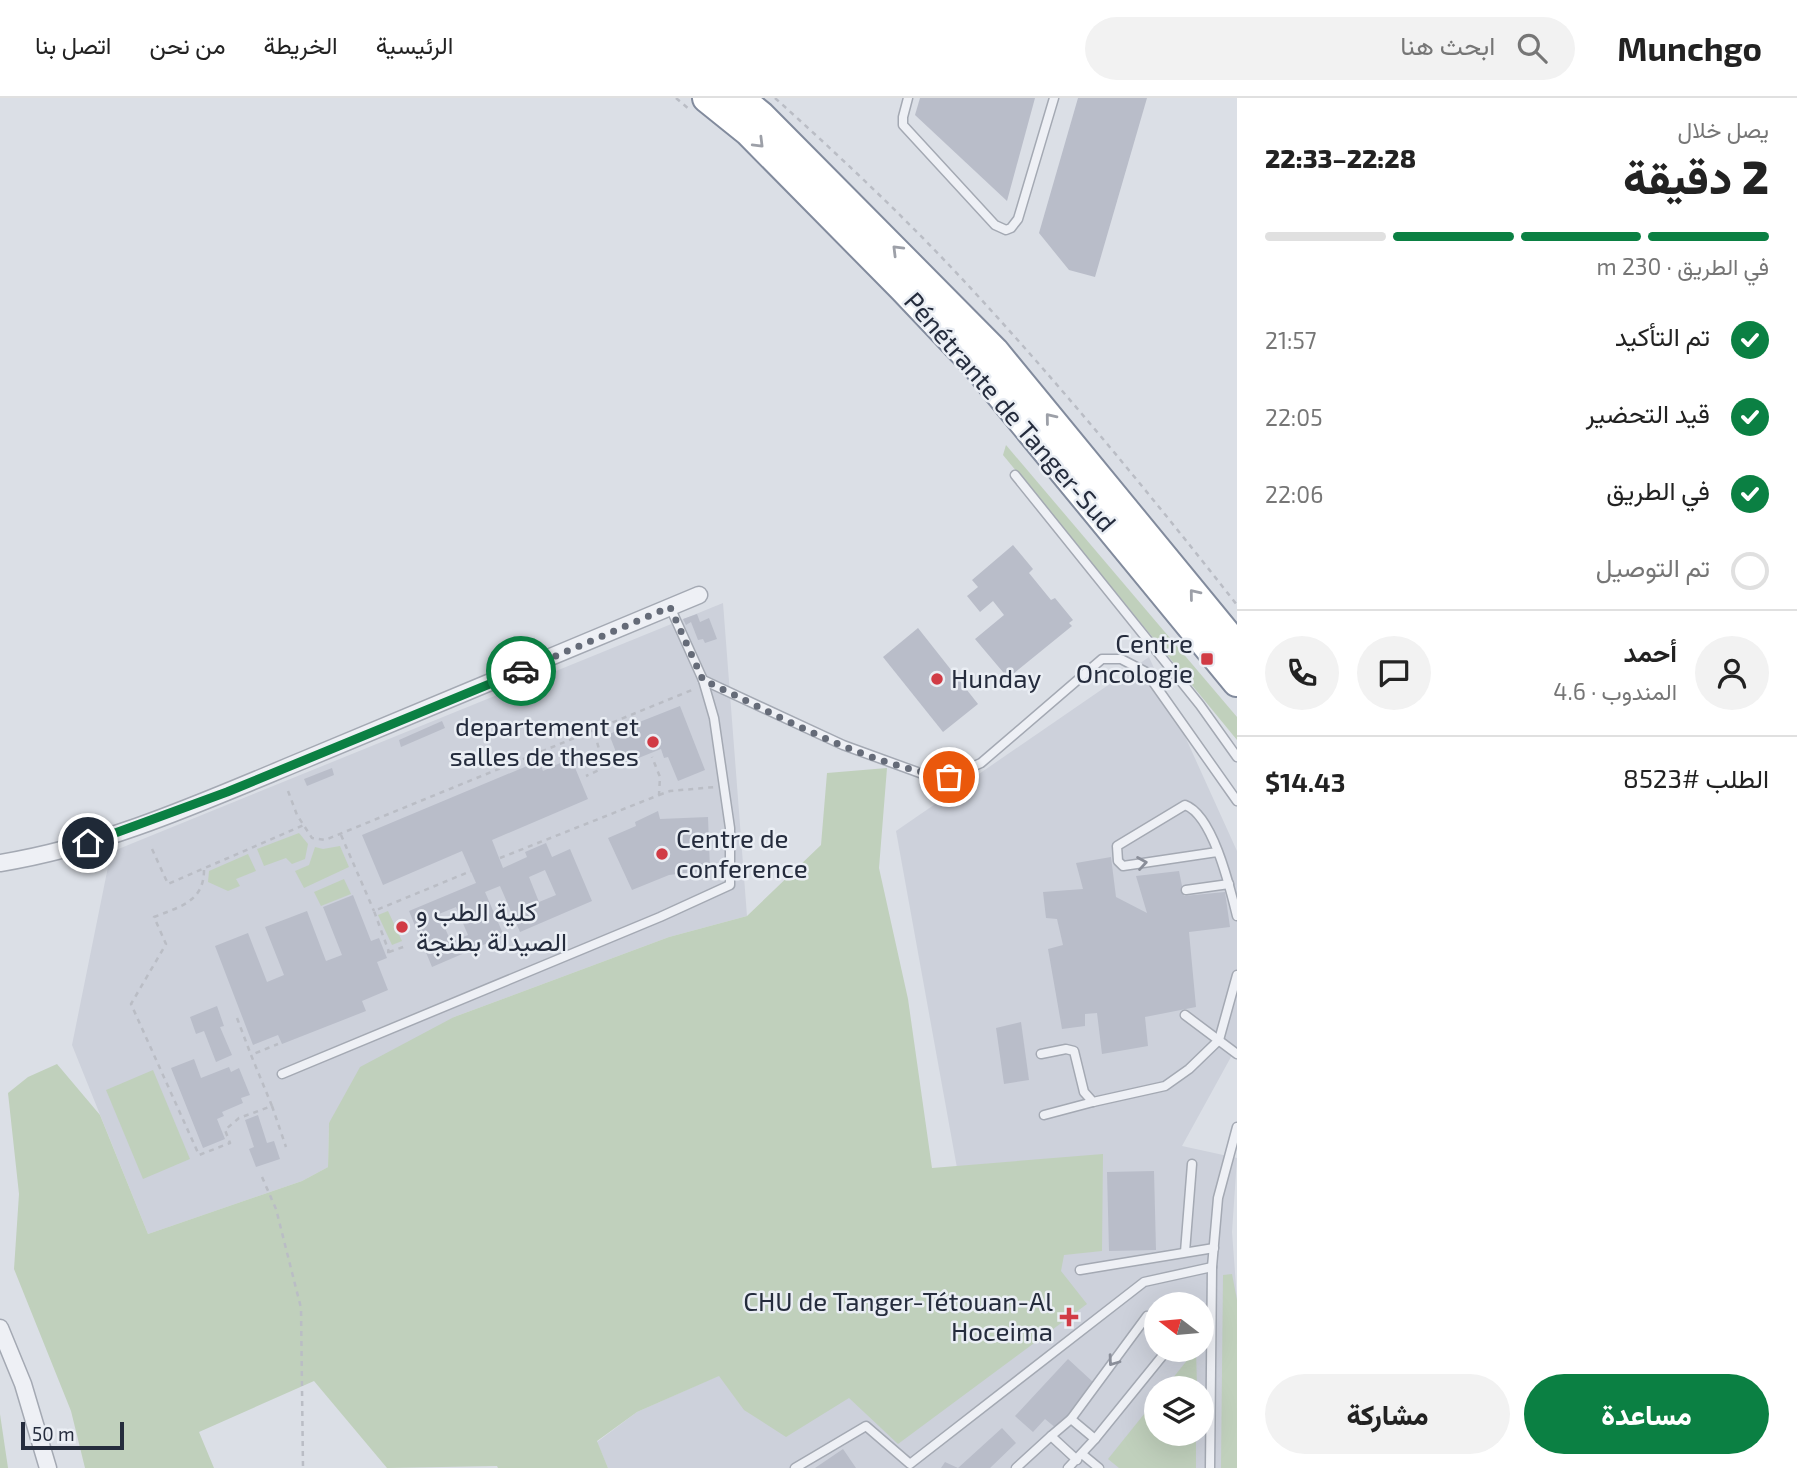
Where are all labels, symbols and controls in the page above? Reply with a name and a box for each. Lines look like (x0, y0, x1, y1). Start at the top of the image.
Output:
search box (1085, 17, 1575, 80)
text: Munchgo (1617, 28, 1762, 68)
text: ابحث هنا (1400, 29, 1495, 60)
icon: search (1513, 29, 1551, 67)
text: اتصل بنا (35, 30, 111, 59)
text: من نحن (149, 30, 225, 59)
text: الخريطة (263, 30, 338, 59)
text: الرئيسية (376, 30, 453, 59)
text: يصل خلال (1678, 115, 1769, 143)
one-way arrow (750, 134, 763, 147)
text: 22:28–22:33 (1265, 142, 1416, 173)
text: 2 دقيقة (1623, 148, 1769, 203)
one-way arrow (892, 246, 905, 259)
text: في الطريق · 230 m (1597, 252, 1769, 280)
street label: Pénétrante de Tanger-Sud (899, 285, 1124, 537)
text: تم التأكيد (1615, 320, 1710, 351)
icon: check (1731, 321, 1769, 359)
text: 21:57 (1265, 326, 1317, 354)
text: قيد التحضير (1586, 397, 1710, 428)
icon: check (1731, 398, 1769, 436)
text: 22:05 (1265, 403, 1322, 431)
one-way arrow (1046, 414, 1058, 427)
text: في الطريق (1606, 474, 1710, 505)
icon: check (1731, 475, 1769, 513)
text: 22:06 (1265, 480, 1323, 508)
text: تم التوصيل (1596, 551, 1710, 582)
one-way arrow (1190, 590, 1202, 603)
place label: Centre Oncologie (1076, 627, 1193, 688)
courier (486, 636, 556, 706)
button: phone (1265, 636, 1339, 710)
button: chat (1357, 636, 1431, 710)
text: أحمد (1624, 636, 1677, 667)
button: person (1695, 636, 1769, 710)
marker: Centre Oncologie (1199, 651, 1215, 667)
icon: car (502, 652, 540, 690)
place label: Hunday (951, 662, 1041, 693)
marker: Hunday (929, 671, 945, 687)
text: المندوب · 4.6 (1553, 677, 1677, 705)
place label: departement et salles de theses (450, 710, 639, 771)
marker: departement et salles de theses (645, 734, 661, 750)
pin (919, 747, 979, 807)
icon: bag (930, 758, 968, 796)
text: الطلب #8523 (1623, 762, 1769, 793)
text: $14.43 (1265, 766, 1345, 797)
pin (58, 813, 118, 873)
place label: Centre de conference (676, 822, 808, 883)
icon: home (69, 824, 107, 862)
marker: Centre de conference (654, 846, 670, 862)
one-way arrow (1136, 856, 1148, 871)
place label: كلية الطب و الصيدلة بطنجة (416, 895, 567, 957)
marker: كلية الطب و الصيدلة بطنجة (394, 919, 410, 935)
place label: CHU de Tanger-Tétouan-Al Hoceima (743, 1285, 1053, 1346)
north arrow (1144, 1292, 1214, 1362)
map controls (1144, 1292, 1214, 1446)
marker: CHU de Tanger-Tétouan-Al Hoceima (1059, 1307, 1079, 1327)
one-way arrow (1109, 1353, 1122, 1366)
button: مشاركة (1265, 1374, 1510, 1454)
button: مساعدة (1524, 1374, 1769, 1454)
button: layers (1144, 1376, 1214, 1446)
scale bar (21, 1419, 124, 1451)
text: 50 m (32, 1422, 75, 1445)

